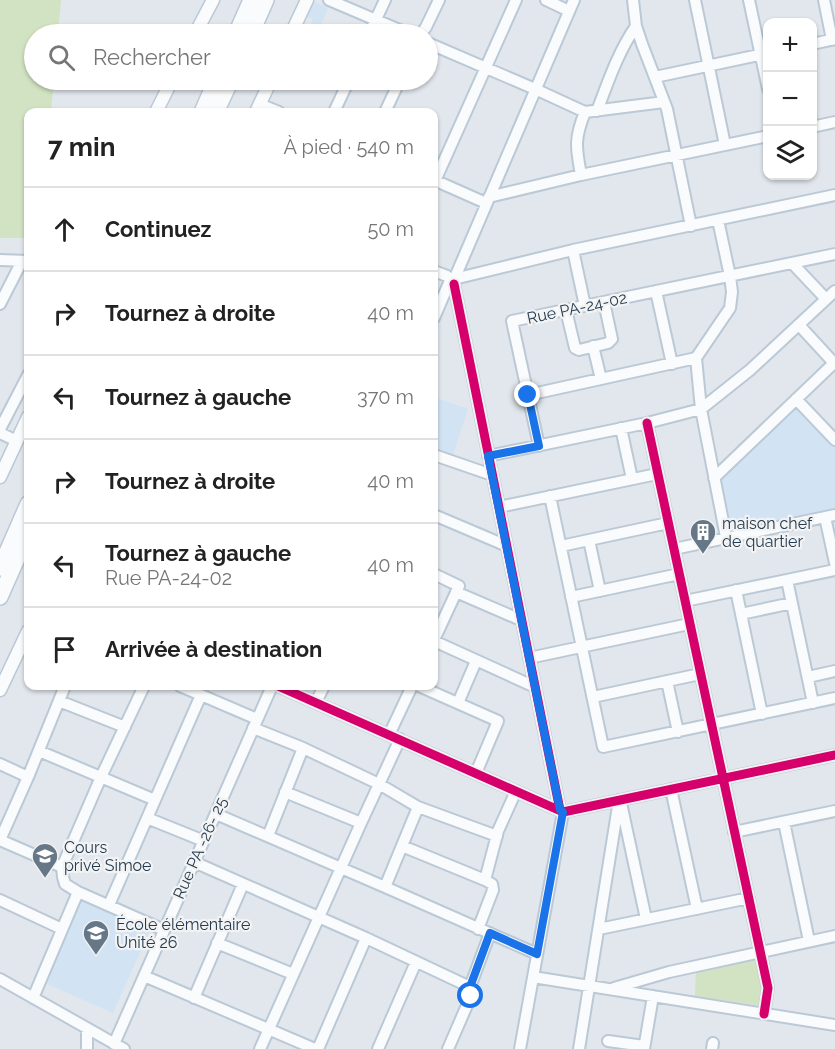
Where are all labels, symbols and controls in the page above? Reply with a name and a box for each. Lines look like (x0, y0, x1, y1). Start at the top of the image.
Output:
map controls (763, 18, 817, 180)
button: + (763, 18, 817, 72)
search box (24, 24, 438, 90)
icon: search (45, 41, 78, 74)
text: Rechercher (93, 44, 211, 70)
button: − (763, 72, 817, 126)
button: layers (763, 126, 817, 180)
text: 7 min (48, 132, 115, 162)
text: À pied · 540 m (284, 135, 414, 159)
icon: ahead (48, 213, 81, 246)
text: Continuez (105, 216, 211, 242)
text: 50 m (367, 217, 414, 241)
street label: Rue PA-24-02 (525, 288, 629, 328)
icon: right (48, 297, 81, 330)
text: Tournez à droite (105, 300, 275, 326)
text: 40 m (367, 301, 414, 325)
icon: left (48, 381, 81, 414)
route end (514, 381, 540, 407)
text: Tournez à gauche (105, 384, 291, 410)
text: 370 m (357, 385, 414, 409)
icon: right (48, 465, 81, 498)
text: Tournez à droite (105, 468, 275, 494)
text: 40 m (367, 469, 414, 493)
place label: maison chef de quartier (722, 514, 813, 551)
building icon: maison chef de quartier (688, 517, 718, 555)
text: Tournez à gauche (105, 540, 291, 566)
icon: left (48, 549, 81, 582)
text: 40 m (367, 553, 414, 577)
text: Rue PA-24-02 (105, 566, 232, 590)
icon: arrive (48, 633, 81, 666)
text: Arrivée à destination (105, 636, 322, 662)
street label: Rue PA -26- 25 (169, 794, 231, 902)
place label: Cours privé Simoe (64, 838, 152, 875)
school or university icon: Cours privé Simoe (30, 841, 60, 879)
place label: École élémentaire Unité 26 (116, 914, 250, 952)
school or university icon: École élémentaire Unité 26 (81, 918, 111, 956)
route start (457, 982, 483, 1008)

